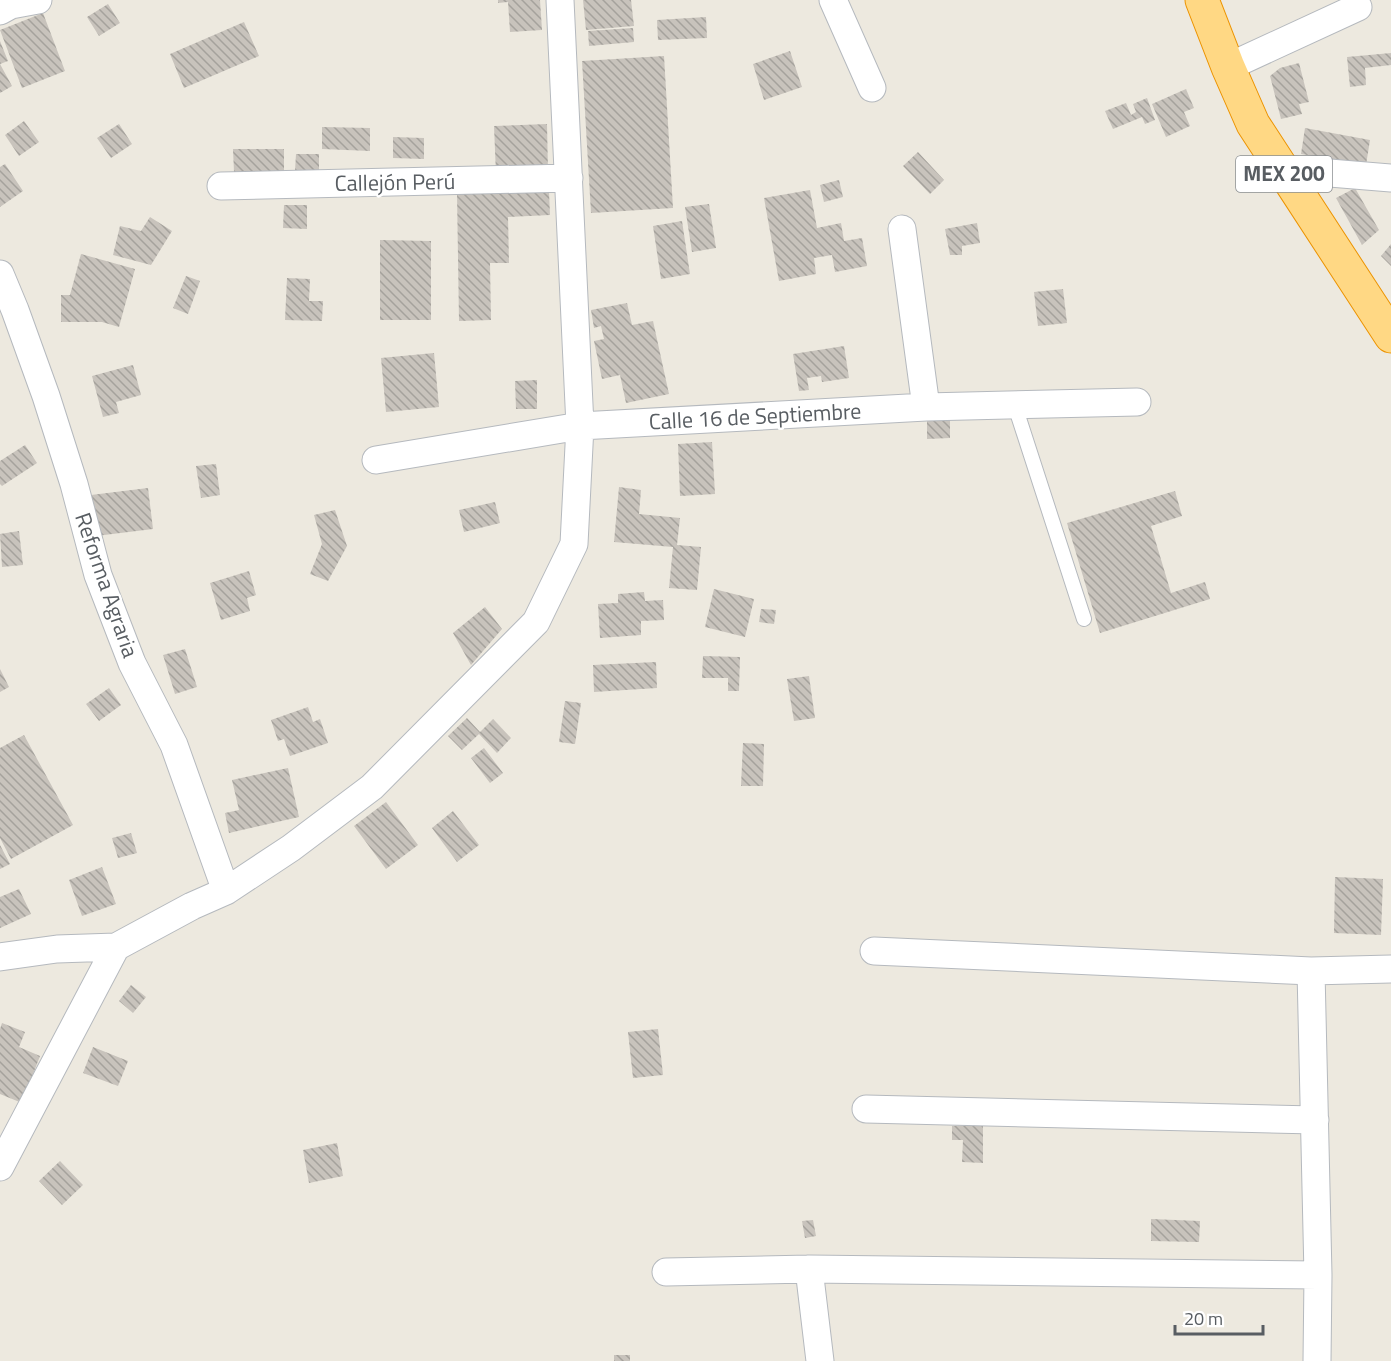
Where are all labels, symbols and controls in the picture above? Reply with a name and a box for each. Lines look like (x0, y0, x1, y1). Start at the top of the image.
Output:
road number: MEX 200 (1236, 156, 1332, 192)
street label: Callejón Perú (334, 164, 456, 200)
street label: Calle 16 de Septiembre (648, 393, 862, 439)
street label: Reforma Agraria (66, 508, 148, 662)
scale bar (1175, 1298, 1264, 1336)
text: 20 m (1184, 1305, 1223, 1332)

